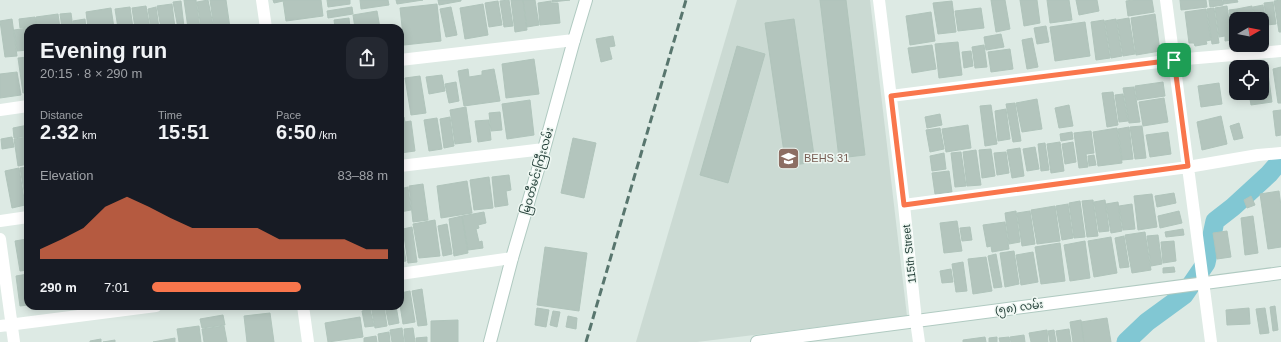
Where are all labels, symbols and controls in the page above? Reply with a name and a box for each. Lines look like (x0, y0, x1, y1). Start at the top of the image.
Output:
north arrow (1229, 12, 1269, 52)
map controls (1229, 12, 1269, 100)
button: share (346, 37, 388, 79)
text: Evening run (40, 38, 167, 63)
pin (1157, 43, 1191, 77)
icon: arrive (1163, 49, 1185, 71)
button: locate (1229, 60, 1269, 100)
text: 20:15 · 8 × 290 m (40, 66, 142, 81)
text: Distance (40, 109, 83, 121)
text: Time (158, 109, 182, 121)
text: Pace (276, 109, 301, 121)
text: 2.32 (40, 121, 79, 143)
text: 15:51 (158, 121, 209, 143)
text: 6:50 (276, 121, 316, 143)
street label: မြဝတီမင်းကြီးလမ်း (518, 125, 558, 217)
text: km (79, 129, 97, 141)
text: /km (316, 129, 337, 141)
school or university icon: BEHS 31 (776, 145, 802, 171)
place label: BEHS 31 (804, 152, 849, 164)
text: Elevation (40, 168, 93, 183)
text: 83–88 m (337, 168, 388, 183)
street label: 115th Street (900, 224, 918, 284)
text: 290 m (40, 280, 77, 295)
text: 7:01 (104, 280, 129, 295)
street label: (၅၈) လမ်း (994, 297, 1045, 319)

